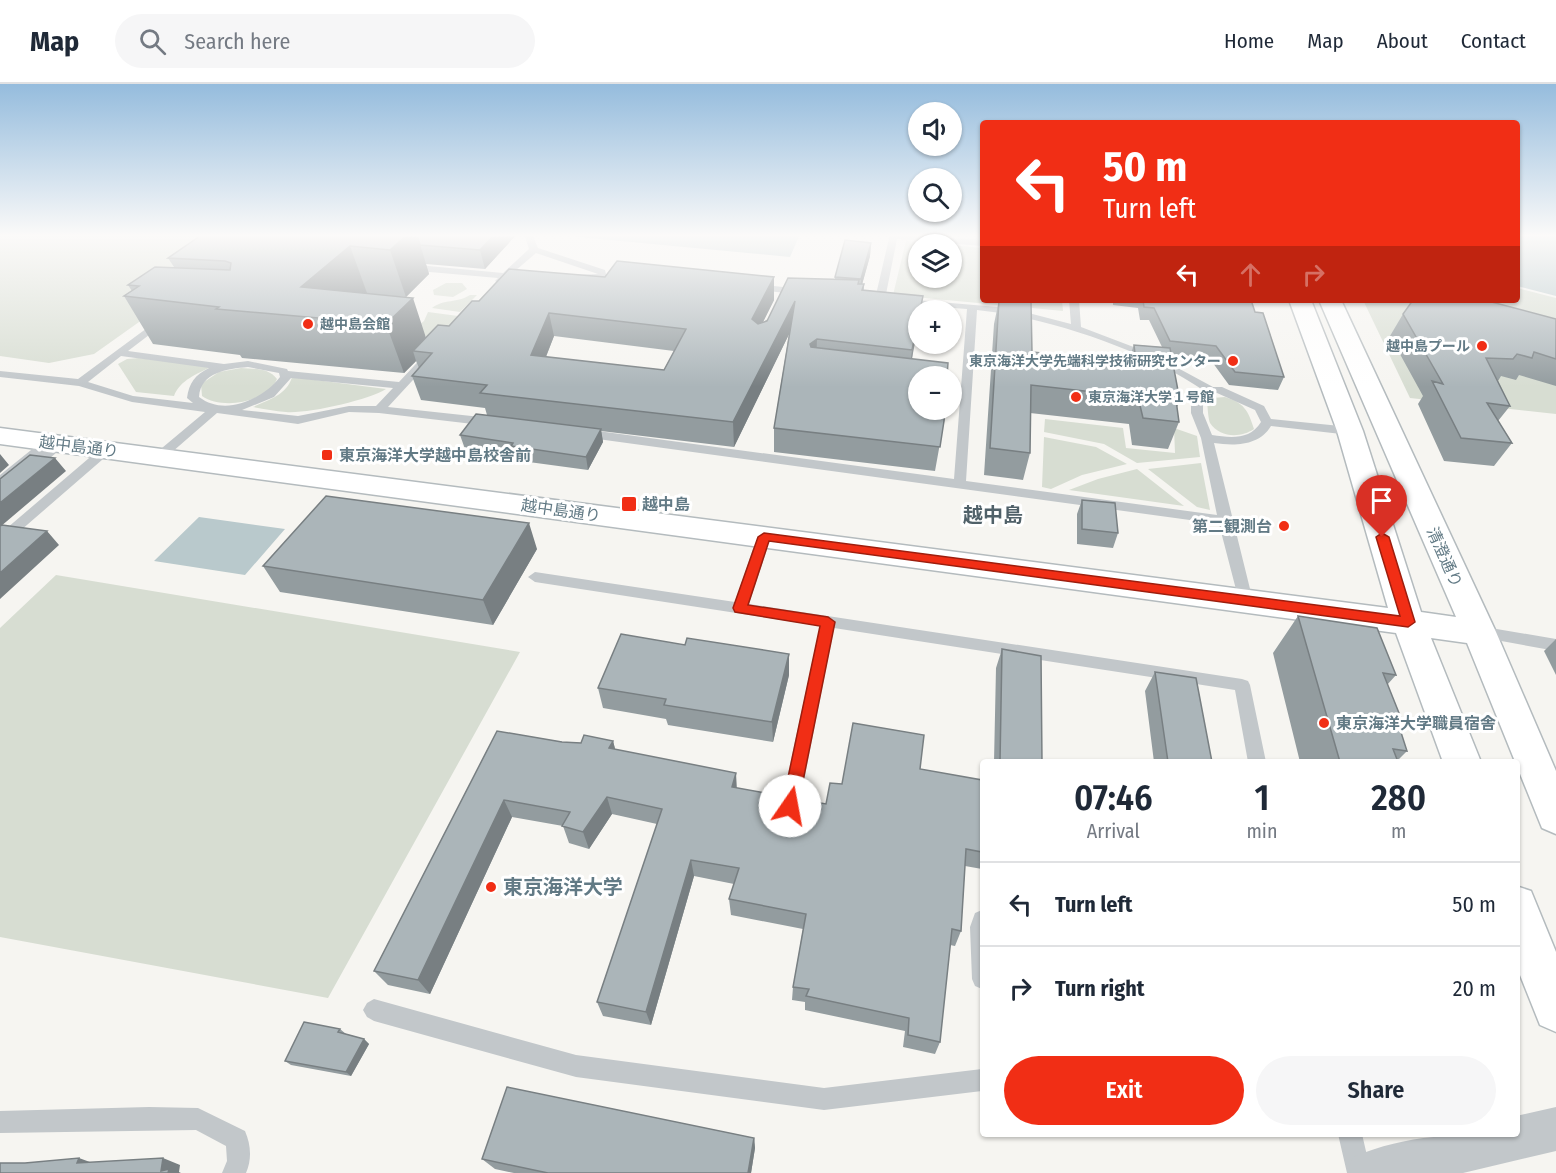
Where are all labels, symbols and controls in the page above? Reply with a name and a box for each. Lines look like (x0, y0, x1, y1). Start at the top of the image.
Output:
search box (115, 14, 535, 68)
text: Map (30, 25, 79, 58)
icon: search (136, 25, 169, 58)
text: Search here (184, 28, 290, 55)
text: Home (1224, 28, 1274, 54)
text: Map (1307, 28, 1344, 54)
text: About (1377, 28, 1428, 54)
text: Contact (1461, 28, 1526, 54)
map controls (908, 102, 962, 420)
button: sound (908, 102, 962, 156)
text: 50 m (1103, 142, 1187, 192)
icon: left (1004, 144, 1082, 222)
button: search (908, 168, 962, 222)
text: Turn left (1103, 193, 1196, 225)
button: layers (908, 234, 962, 288)
icon: left (1171, 258, 1204, 291)
icon: ahead (1234, 258, 1267, 291)
icon: right (1297, 258, 1330, 291)
button: + (908, 300, 962, 354)
place label: 越中島会館 (320, 316, 390, 333)
marker: 越中島会館 (301, 317, 315, 331)
place label: 越中島プール (1386, 338, 1470, 355)
marker: 越中島プール (1475, 339, 1489, 353)
place label: 東京海洋大学先端科学技術研究センター (969, 353, 1221, 370)
marker: 東京海洋大学先端科学技術研究センター (1226, 354, 1240, 368)
button: − (908, 366, 962, 420)
place label: 東京海洋大学１号館 (1088, 389, 1214, 406)
marker: 東京海洋大学１号館 (1069, 390, 1083, 404)
street label: 越中島通り (38, 432, 120, 461)
place label: 東京海洋大学越中島校舎前 (339, 446, 531, 465)
marker: 東京海洋大学越中島校舎前 (320, 448, 334, 462)
pin (1356, 475, 1407, 537)
icon: arrive (1365, 484, 1398, 517)
marker: 越中島 (620, 495, 638, 513)
place label: 越中島 (642, 495, 690, 514)
street label: 越中島通り (520, 496, 602, 525)
district label: 越中島 (963, 503, 1023, 527)
place label: 第二観測台 (1192, 517, 1272, 536)
marker: 第二観測台 (1277, 519, 1291, 533)
street label: 清澄通り (1423, 524, 1466, 590)
place label: 東京海洋大学職員宿舎 (1336, 714, 1496, 733)
marker: 東京海洋大学職員宿舎 (1317, 716, 1331, 730)
position arrow (758, 774, 822, 838)
text: 07:46 (1074, 776, 1153, 820)
text: 1 (1254, 776, 1269, 820)
text: 280 (1371, 776, 1426, 820)
text: Arrival (1087, 819, 1140, 843)
text: min (1246, 819, 1277, 843)
text: m (1391, 819, 1406, 843)
place label: 東京海洋大学 (503, 875, 623, 899)
marker: 東京海洋大学 (484, 880, 498, 894)
icon: left (1004, 888, 1037, 921)
text: Turn left (1055, 891, 1133, 918)
text: 50 m (1452, 891, 1496, 918)
icon: right (1004, 972, 1037, 1005)
text: Turn right (1055, 975, 1144, 1002)
text: 20 m (1453, 975, 1496, 1002)
button: Exit (1004, 1056, 1244, 1125)
button: Share (1256, 1056, 1496, 1125)

